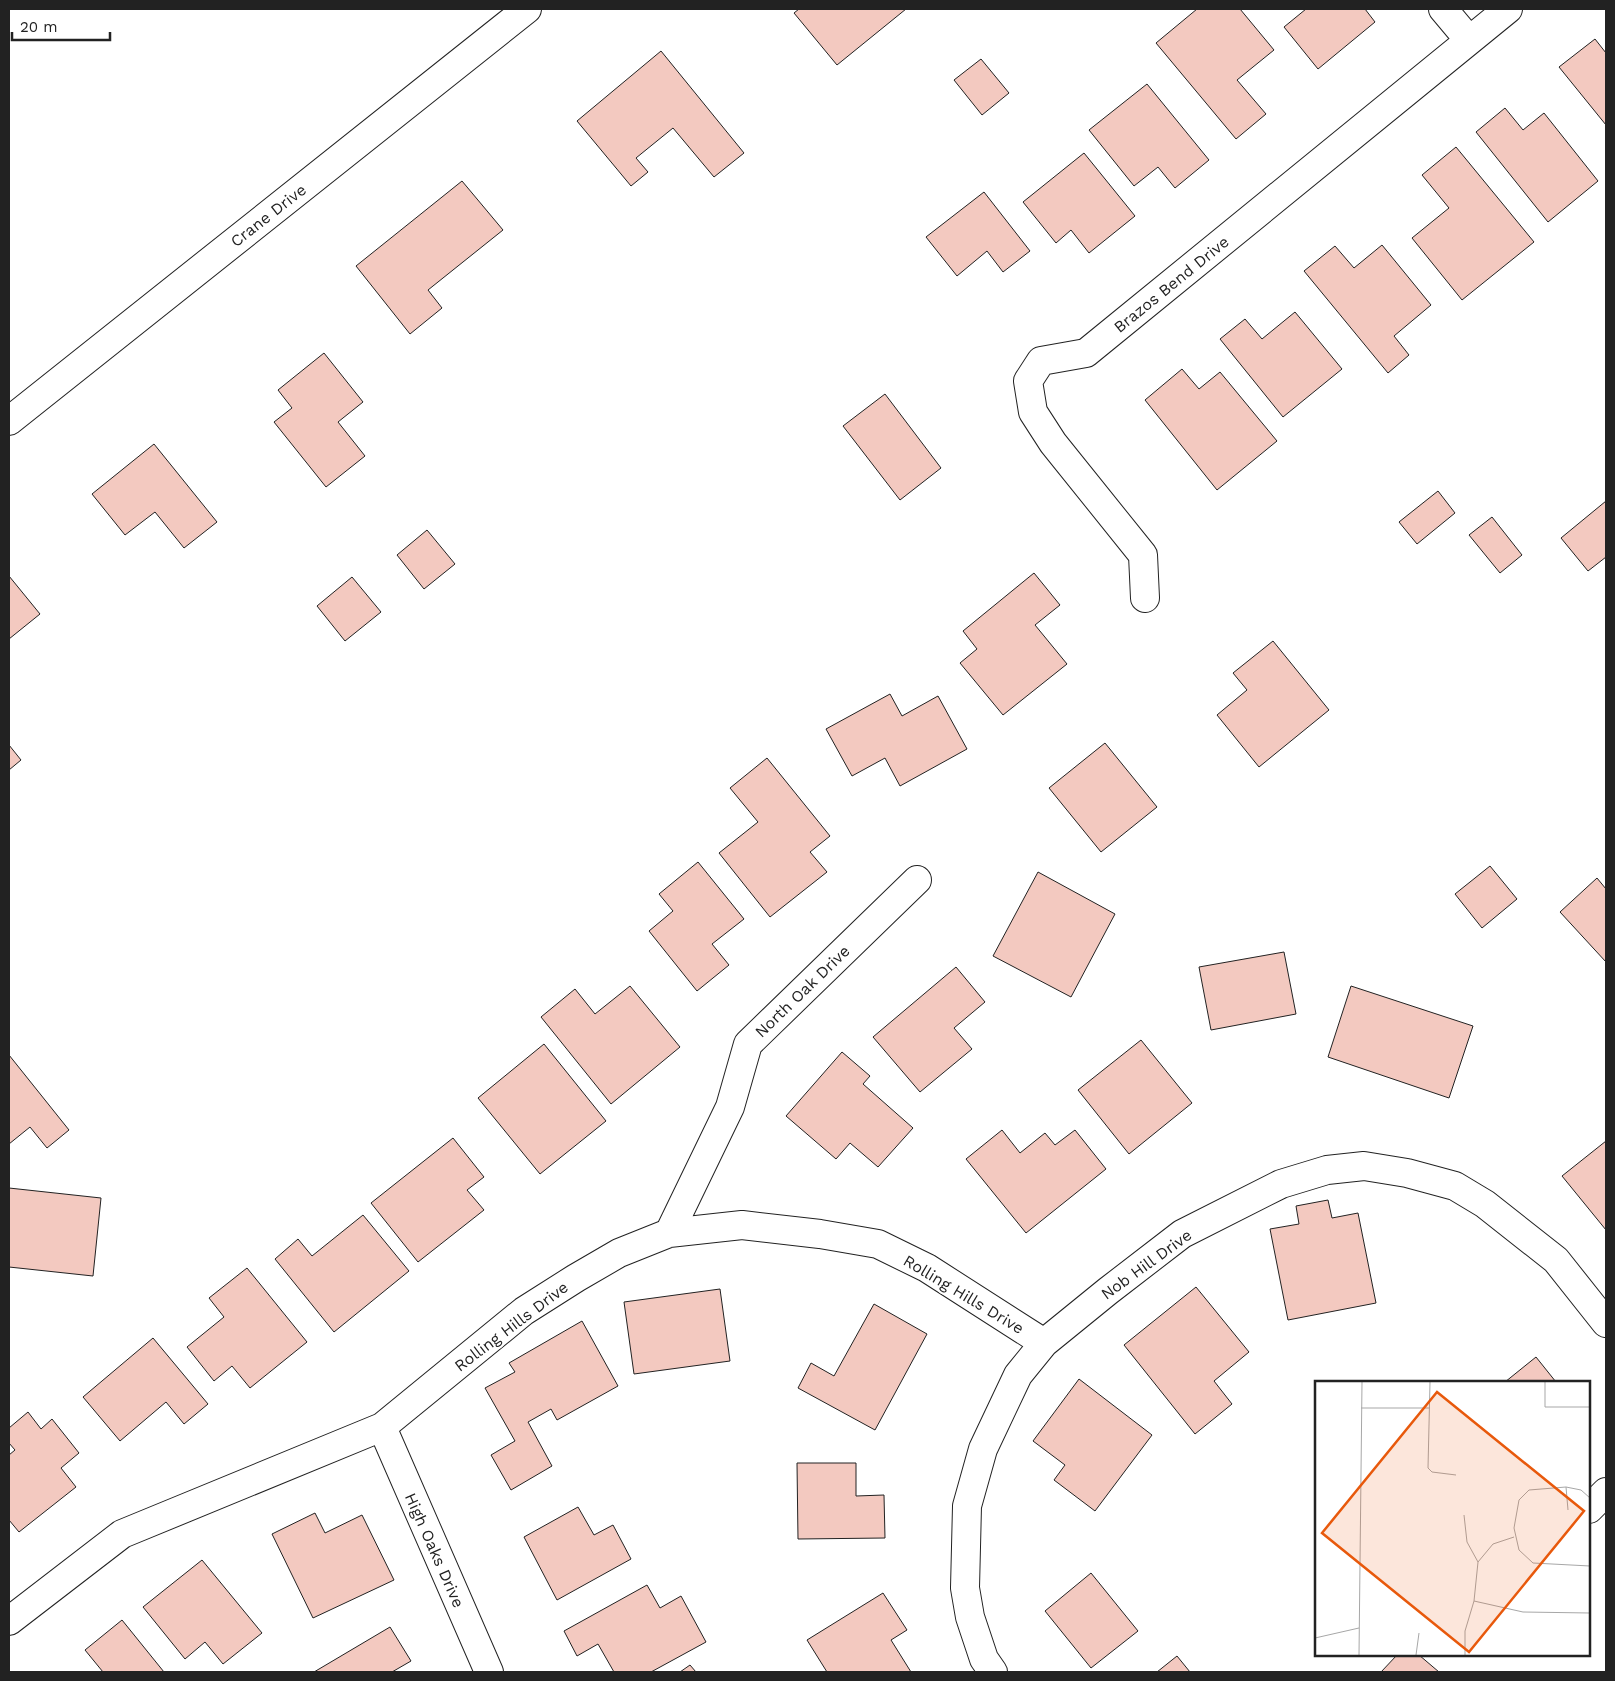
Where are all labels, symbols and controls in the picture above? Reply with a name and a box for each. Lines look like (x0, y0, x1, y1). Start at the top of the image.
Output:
scale bar (12, 10, 110, 42)
text: 20 m (20, 18, 58, 36)
street label: Crane Drive (227, 180, 310, 251)
street label: Brazos Bend Drive (1110, 232, 1233, 337)
street label: North Oak Drive (751, 941, 854, 1041)
street label: Nob Hill Drive (1097, 1225, 1195, 1304)
street label: Rolling Hills Drive (900, 1251, 1028, 1338)
street label: Rolling Hills Drive (451, 1277, 572, 1375)
inset map (1315, 1381, 1590, 1656)
street label: High Oaks Drive (401, 1490, 468, 1610)

